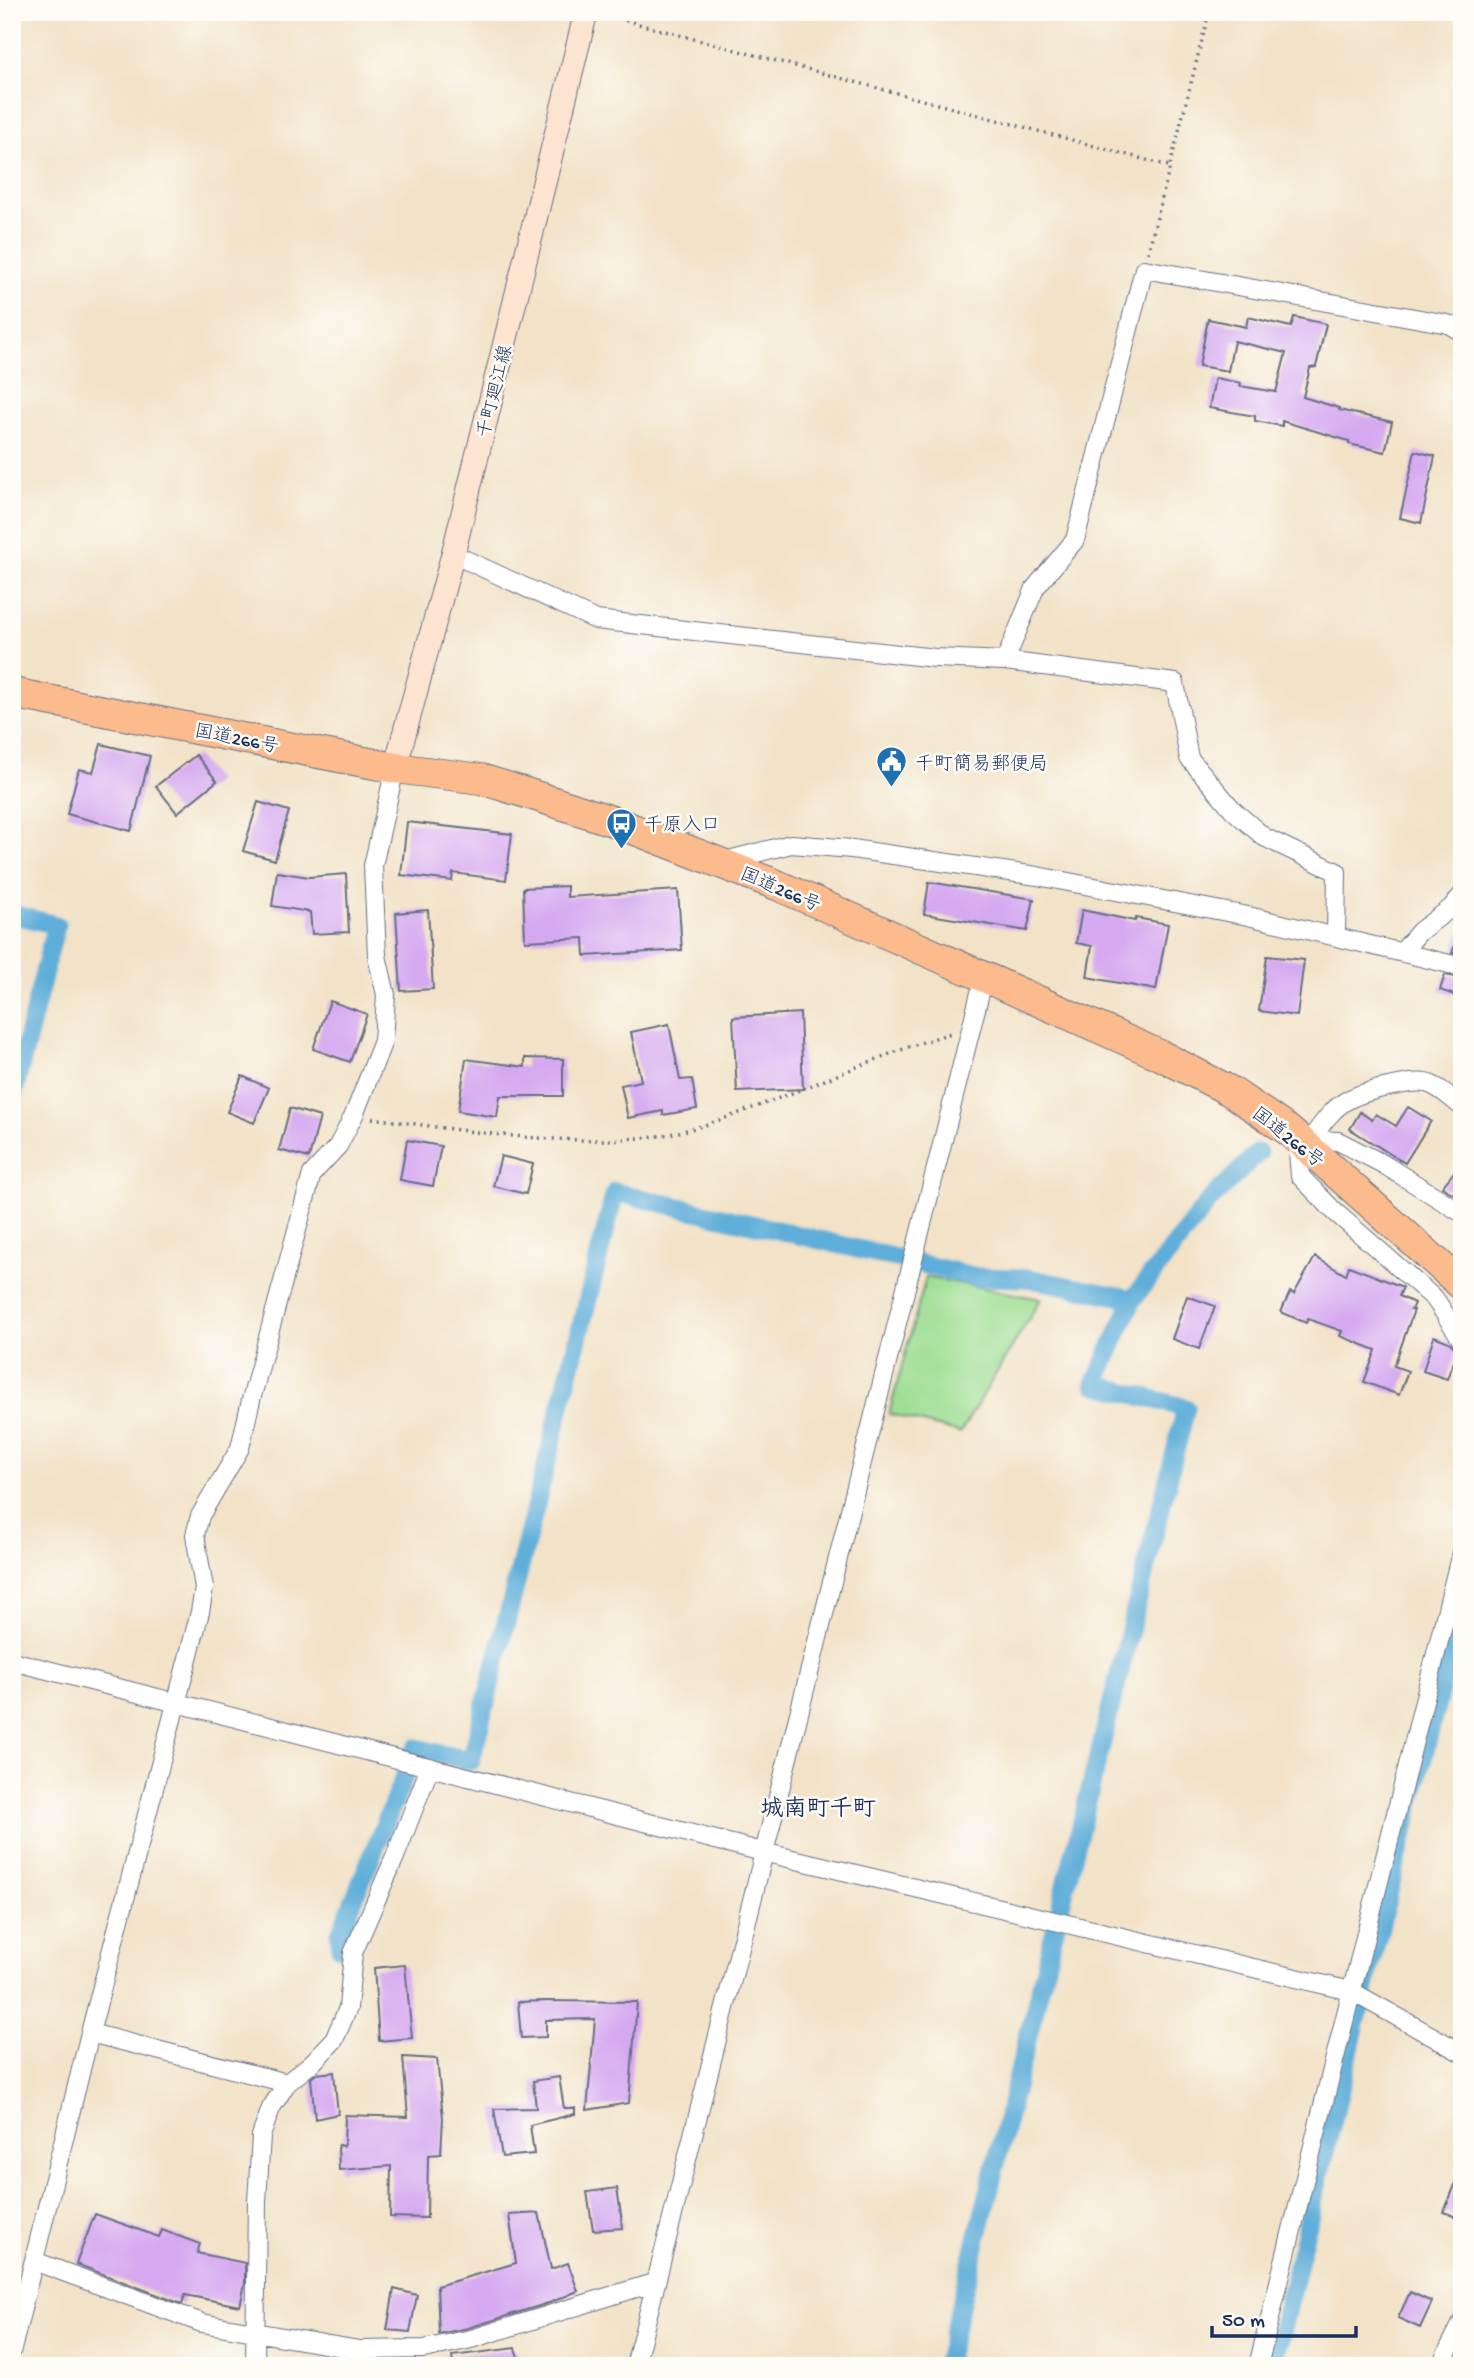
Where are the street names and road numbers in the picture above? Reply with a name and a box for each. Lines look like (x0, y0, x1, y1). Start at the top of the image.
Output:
street label: 千町廻江線 (473, 343, 519, 441)
street label: 国道266号 (192, 720, 281, 760)
street label: 国道266号 (736, 863, 824, 919)
street label: 国道266号 (1246, 1103, 1328, 1174)

